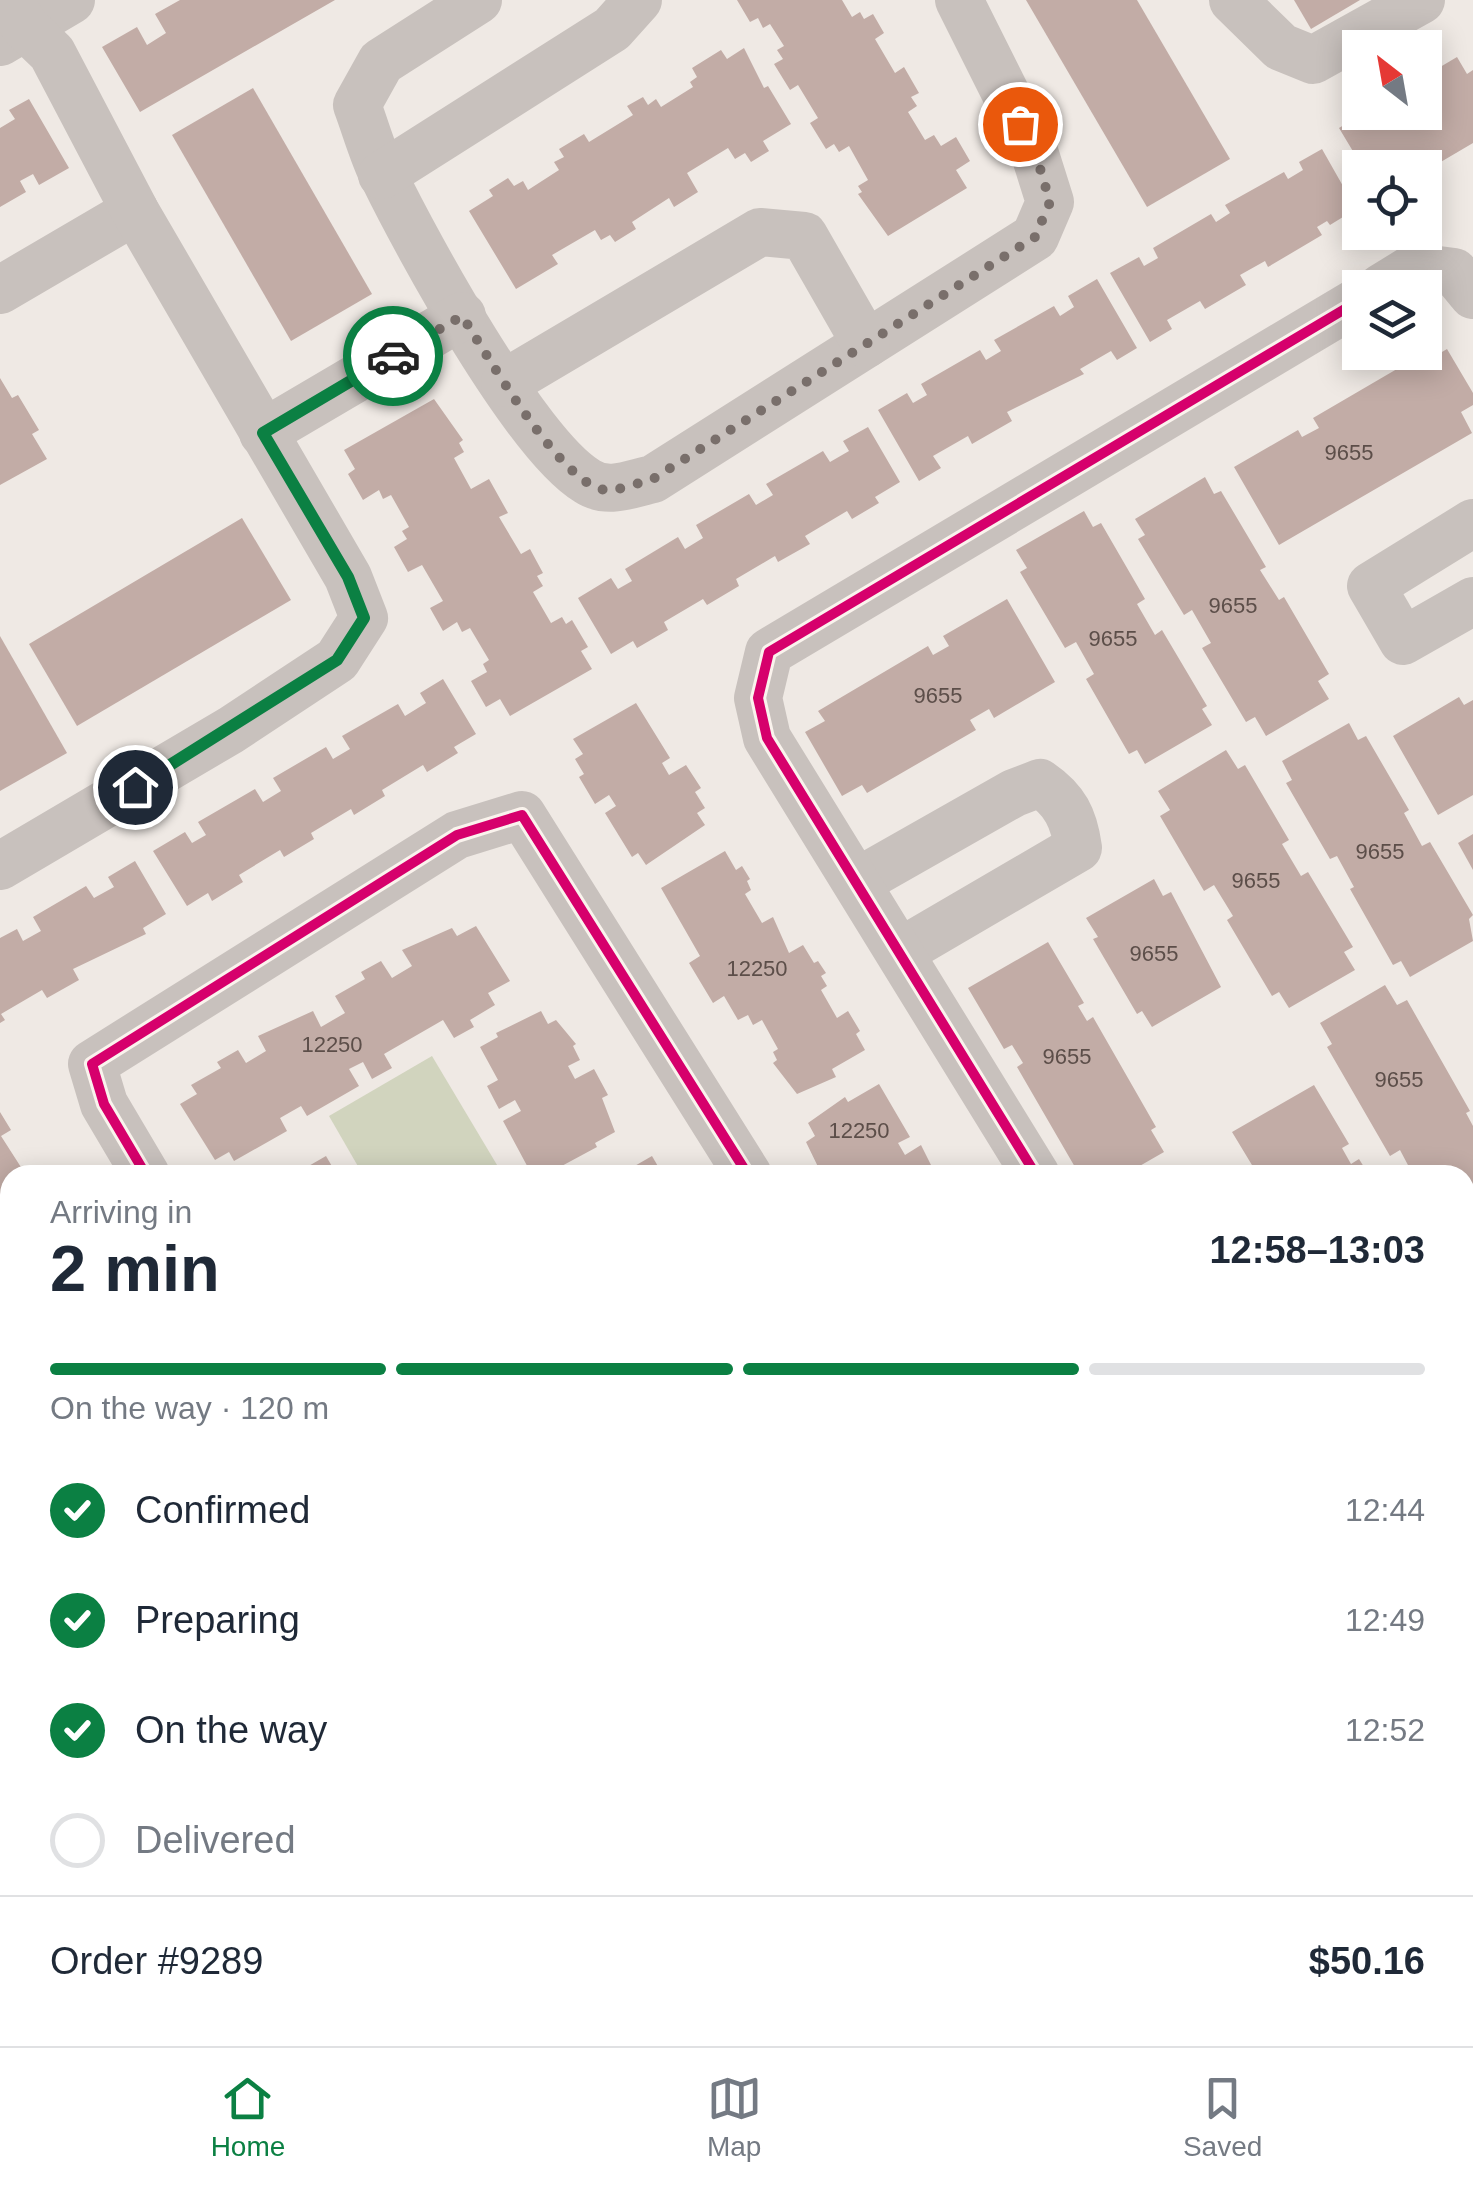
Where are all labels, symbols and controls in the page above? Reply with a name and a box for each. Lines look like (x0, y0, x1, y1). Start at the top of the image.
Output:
north arrow (1342, 30, 1442, 130)
map controls (1342, 30, 1442, 370)
pin (978, 82, 1063, 167)
icon: bag (993, 97, 1048, 152)
button: locate (1342, 150, 1442, 250)
button: layers (1342, 270, 1442, 370)
courier (343, 306, 443, 406)
icon: car (366, 329, 421, 384)
house number: 9655 (1325, 440, 1373, 465)
house number: 9655 (1209, 593, 1257, 618)
house number: 9655 (1089, 626, 1137, 651)
house number: 9655 (914, 683, 962, 708)
pin (93, 745, 178, 830)
icon: home (108, 760, 163, 815)
house number: 9655 (1356, 839, 1404, 864)
house number: 9655 (1232, 868, 1280, 893)
house number: 9655 (1130, 941, 1178, 966)
house number: 12250 (726, 956, 788, 981)
house number: 12250 (301, 1032, 363, 1057)
house number: 9655 (1043, 1044, 1091, 1069)
house number: 9655 (1375, 1067, 1423, 1092)
house number: 12250 (828, 1118, 890, 1143)
text: Arriving in (50, 1194, 192, 1230)
text: 12:58–13:03 (1209, 1229, 1425, 1271)
text: 2 min (50, 1232, 220, 1305)
text: On the way · 120 m (50, 1390, 329, 1426)
icon: check (50, 1483, 105, 1538)
text: Confirmed (135, 1489, 310, 1531)
text: 12:44 (1345, 1492, 1425, 1528)
icon: check (50, 1593, 105, 1648)
text: Preparing (135, 1599, 300, 1641)
text: 12:49 (1345, 1602, 1425, 1638)
icon: check (50, 1703, 105, 1758)
text: On the way (135, 1709, 327, 1751)
text: 12:52 (1345, 1712, 1425, 1748)
text: Delivered (135, 1819, 296, 1861)
text: Order #9289 (50, 1940, 263, 1982)
text: $50.16 (1309, 1940, 1425, 1982)
tab: Home (211, 2071, 285, 2163)
tab: Map (707, 2071, 762, 2163)
tab: Saved (1183, 2071, 1262, 2163)

